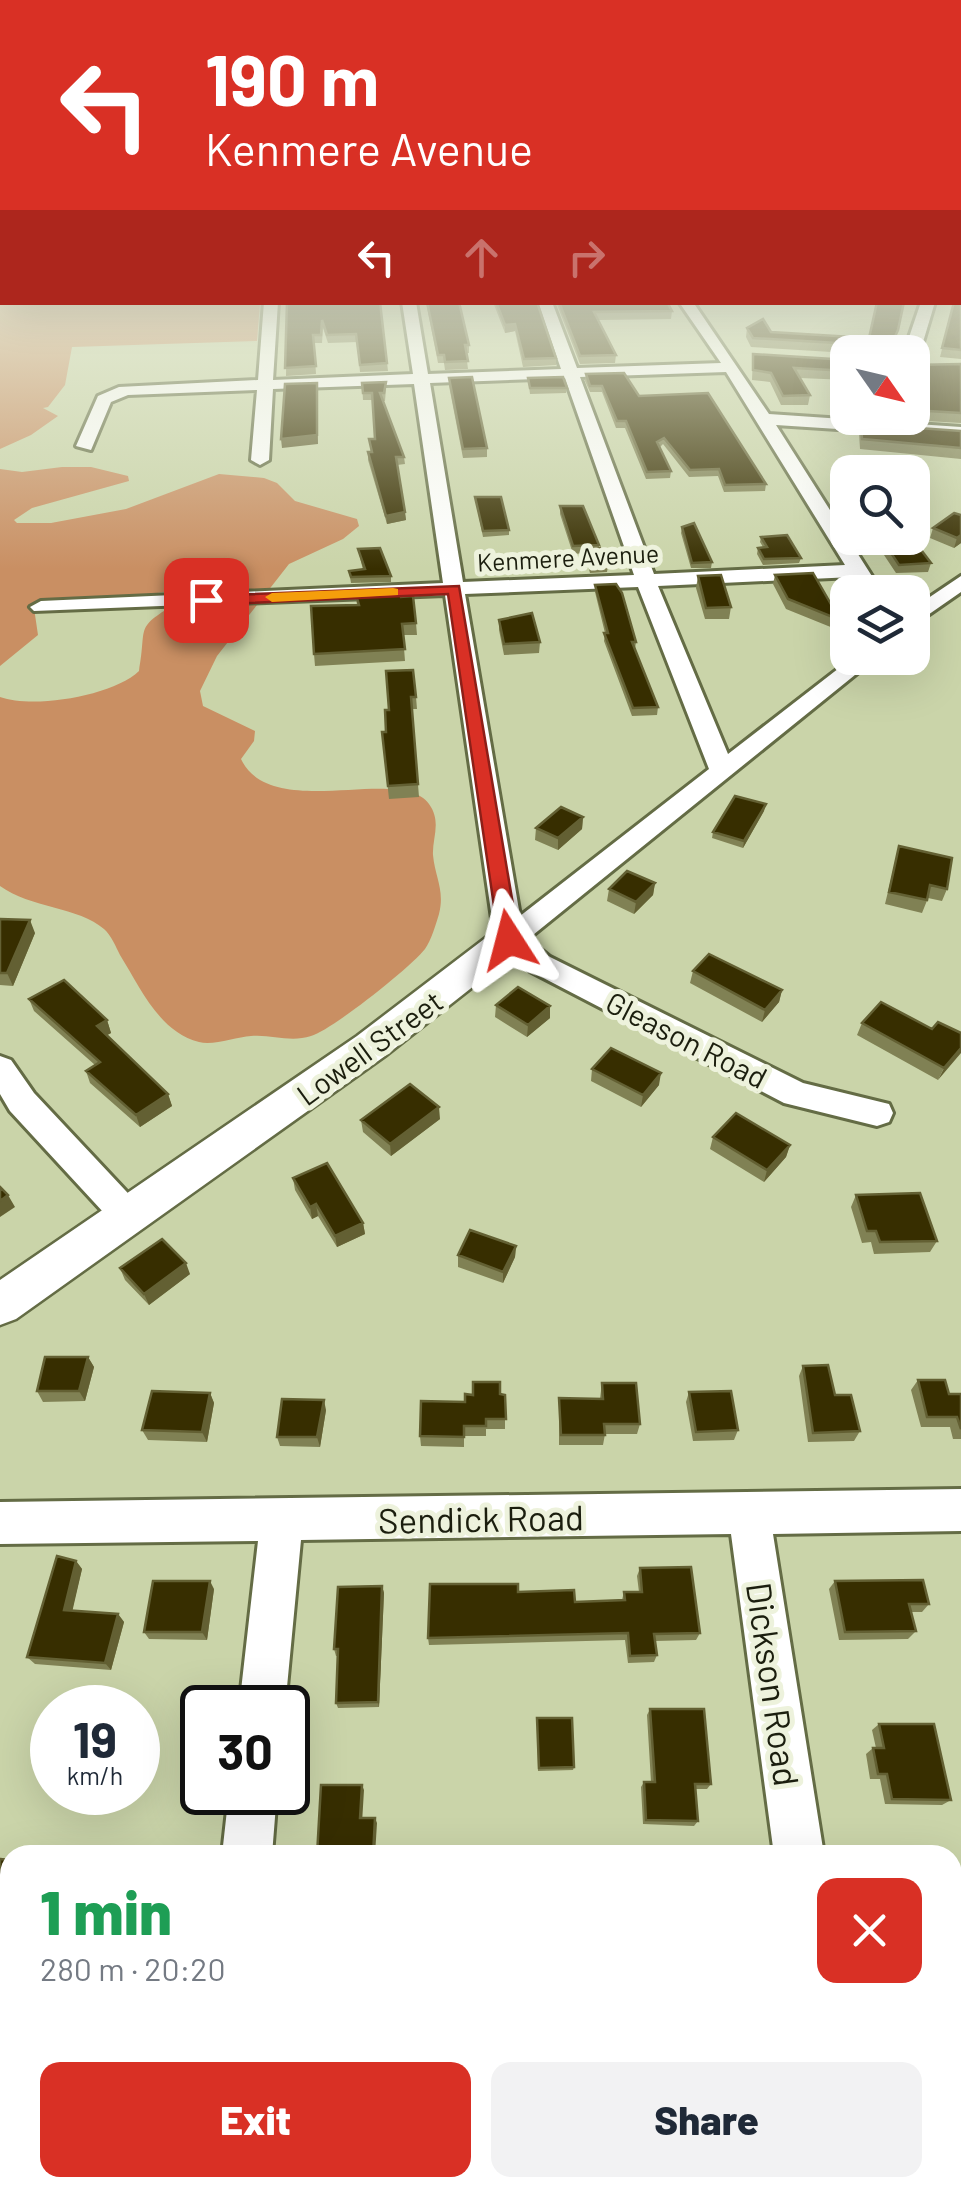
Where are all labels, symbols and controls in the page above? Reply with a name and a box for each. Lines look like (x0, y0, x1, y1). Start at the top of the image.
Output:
text: 190 m (205, 36, 379, 120)
icon: left (40, 40, 170, 170)
text: Kenmere Avenue (205, 121, 533, 175)
icon: left (349, 230, 404, 285)
icon: ahead (454, 230, 509, 285)
icon: right (559, 230, 614, 285)
north arrow (830, 335, 930, 435)
map controls (830, 335, 930, 675)
button: search (830, 455, 930, 555)
street label: Kenmere Avenue (476, 537, 660, 577)
pin (164, 558, 249, 643)
icon: arrive (179, 573, 234, 628)
button: layers (830, 575, 930, 675)
position arrow (457, 888, 561, 992)
street label: Lowell Street (289, 982, 449, 1112)
street label: Gleason Road (601, 983, 773, 1095)
street label: Sendick Road (378, 1495, 584, 1541)
street label: Dickson Road (739, 1579, 809, 1789)
speed limit sign: 30 (180, 1685, 310, 1815)
text: 19 (73, 1708, 117, 1768)
text: km/h (67, 1760, 123, 1790)
text: 1 min (40, 1875, 172, 1947)
button: close (817, 1878, 922, 1983)
text: 280 m · 20:20 (40, 1949, 226, 1987)
button: Exit (40, 2062, 471, 2177)
button: Share (491, 2062, 922, 2177)

